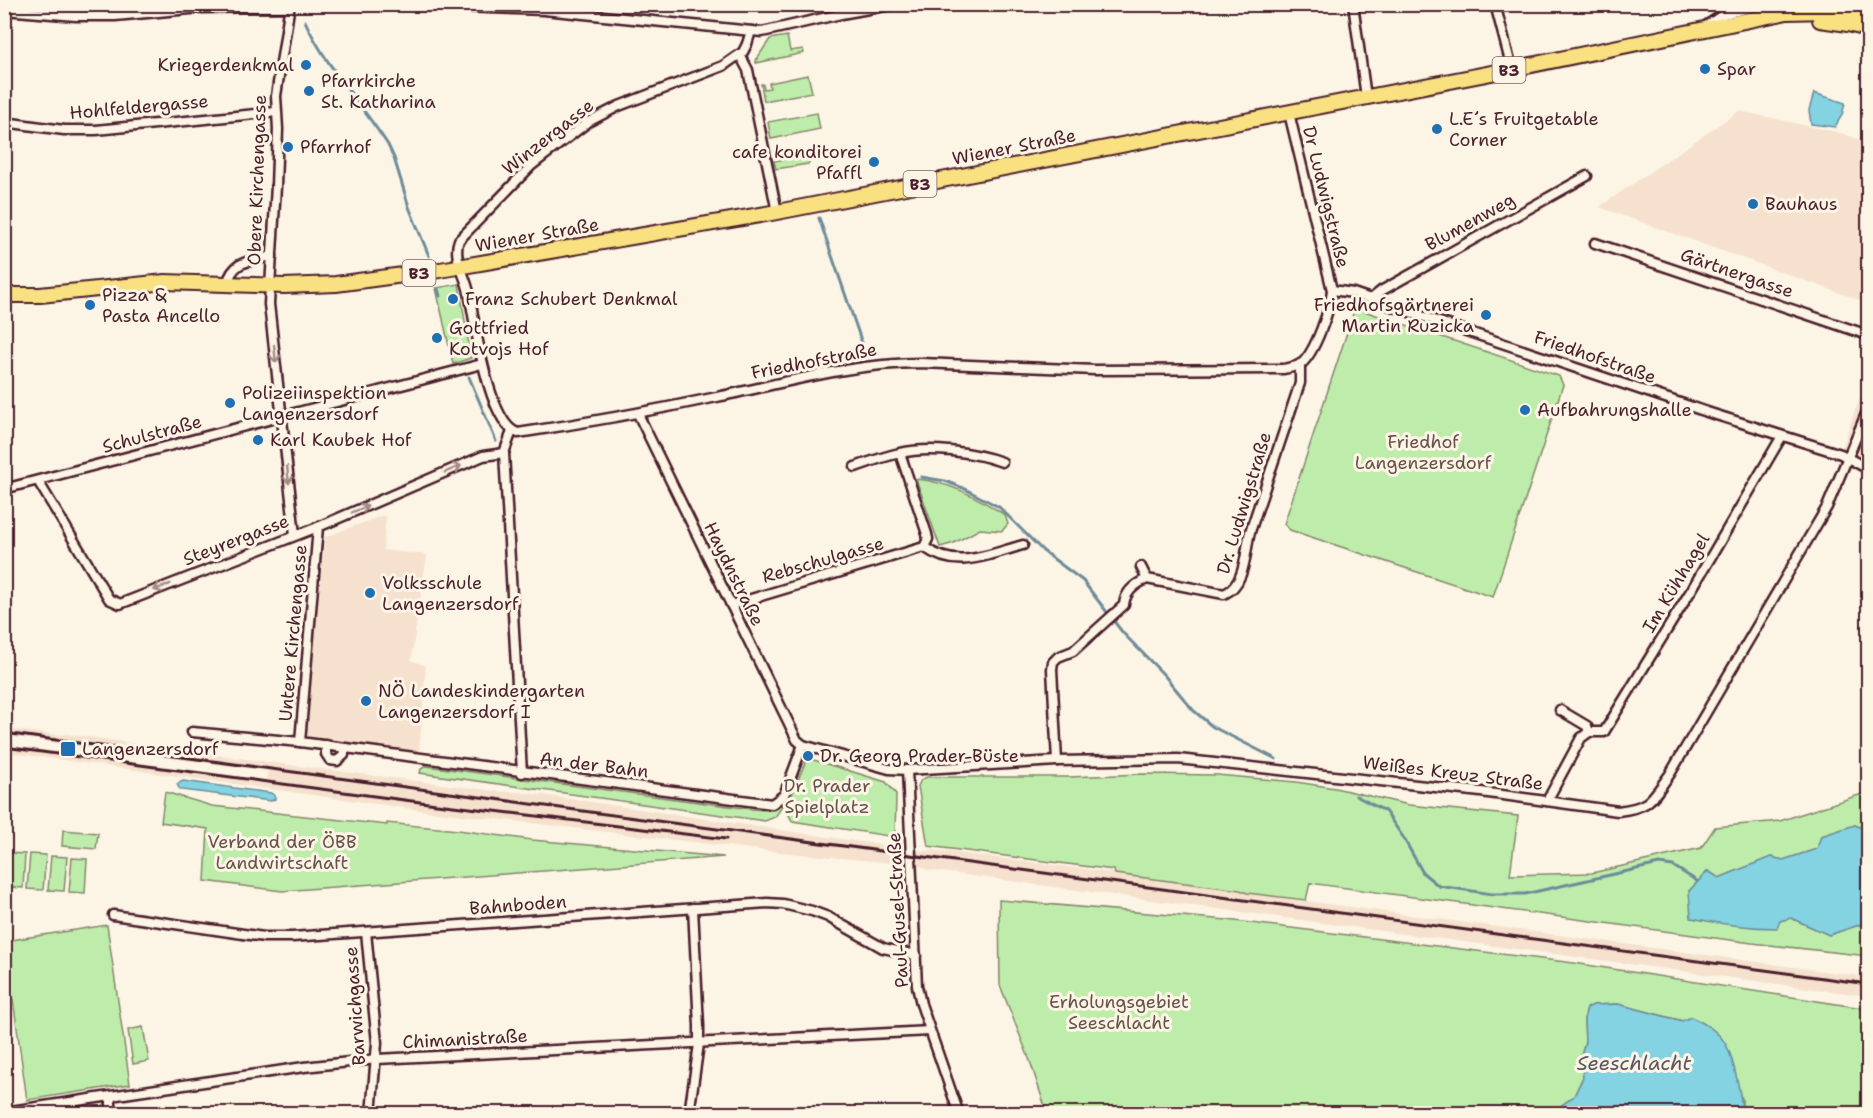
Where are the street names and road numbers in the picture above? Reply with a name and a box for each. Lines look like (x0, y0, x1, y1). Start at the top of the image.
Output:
road number: B3 (1492, 57, 1526, 83)
street label: Hohlfeldergasse (68, 89, 210, 125)
street label: Obere Kirchengasse (242, 94, 272, 266)
street label: Winzergasse (497, 94, 599, 180)
street label: Wiener Straße (950, 123, 1078, 171)
street label: Dr Ludwigstraße (1297, 124, 1355, 270)
road number: B3 (904, 171, 936, 197)
street label: Blumenweg (1421, 187, 1519, 257)
street label: Wiener Straße (473, 212, 601, 258)
street label: Gärtnergasse (1677, 242, 1797, 304)
road number: B3 (402, 260, 436, 286)
street label: Friedhofstraße (1531, 325, 1659, 389)
street label: Friedhofstraße (749, 337, 879, 385)
street label: Schulstraße (100, 409, 204, 459)
street label: Dr. Ludwigstraße (1211, 429, 1277, 577)
street label: Steyrergasse (180, 509, 292, 571)
street label: Haydnstraße (698, 518, 770, 630)
street label: Im Kühhagel (1637, 528, 1715, 637)
street label: Rebschulgasse (759, 531, 887, 589)
street label: Untere Kirchengasse (273, 544, 313, 722)
street label: An der Bahn (538, 746, 650, 784)
street label: Weißes Kreuz Straße (1361, 750, 1545, 796)
street label: Paul-Gusel-Straße (882, 832, 914, 988)
street label: Bahnboden (469, 890, 567, 920)
street label: Barwichgasse (339, 946, 371, 1066)
street label: Chimanistraße (402, 1024, 528, 1054)

